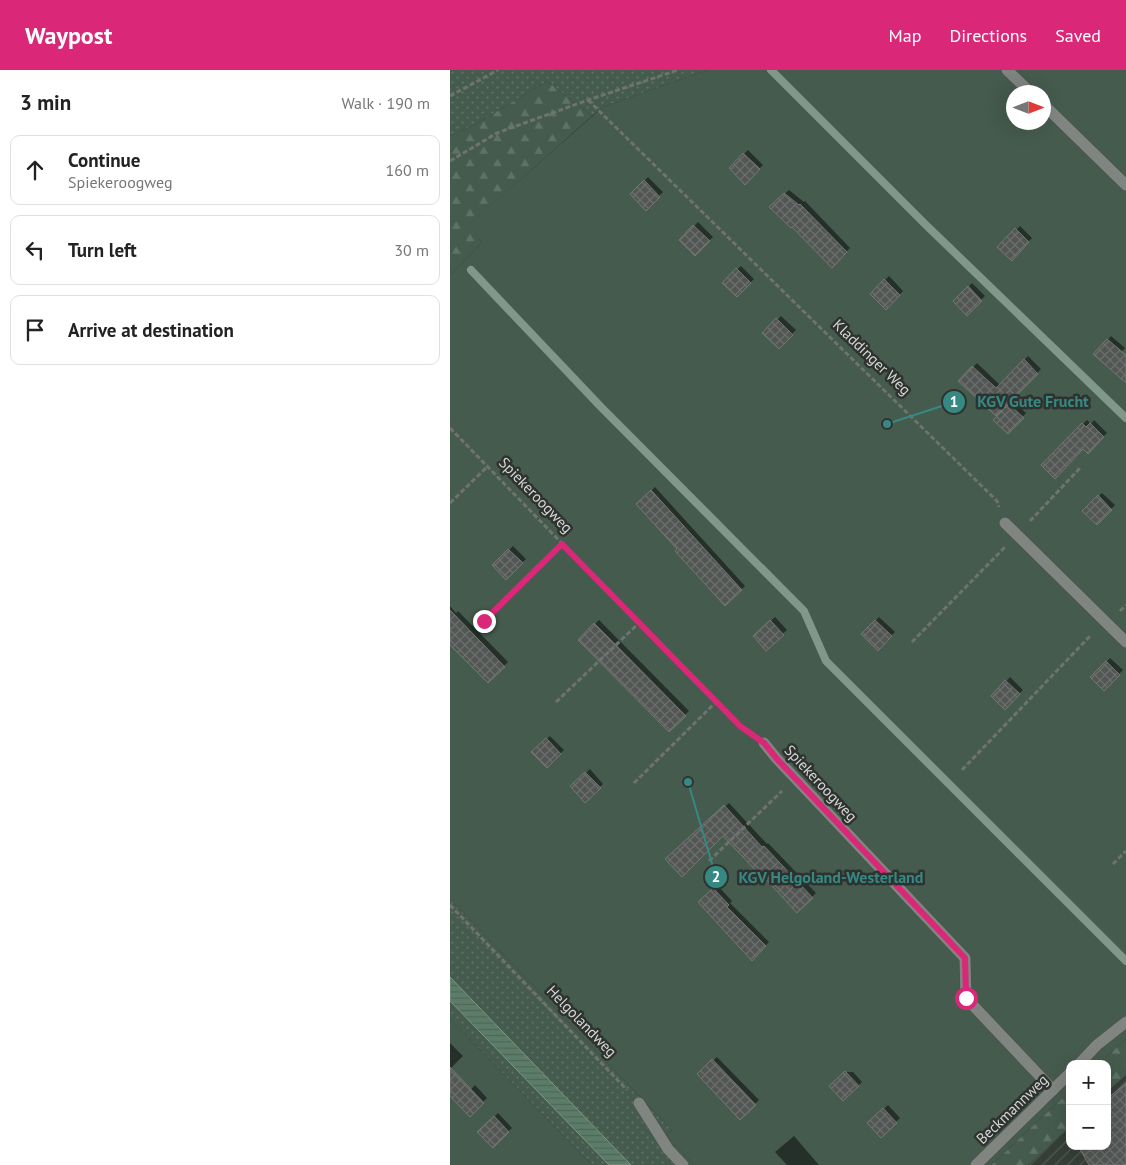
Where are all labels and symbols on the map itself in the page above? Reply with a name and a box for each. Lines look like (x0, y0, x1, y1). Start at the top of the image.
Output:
north arrow (1006, 85, 1051, 130)
street label: Kladdinger Weg (829, 315, 915, 399)
callout: KGV Gute Frucht (942, 386, 1099, 417)
text: KGV Gute Frucht (977, 391, 1089, 411)
text: 1 (950, 392, 958, 411)
street label: Spiekeroogweg (495, 453, 577, 537)
route end (473, 610, 496, 633)
street label: Spiekeroogweg (781, 741, 861, 825)
callout: KGV Helgoland-Westerland (704, 862, 934, 893)
text: 2 (712, 867, 720, 886)
text: KGV Helgoland-Westerland (739, 867, 923, 887)
street label: Helgolandweg (543, 981, 621, 1061)
route start (955, 987, 978, 1010)
street label: Beckmannweg (972, 1070, 1052, 1148)

